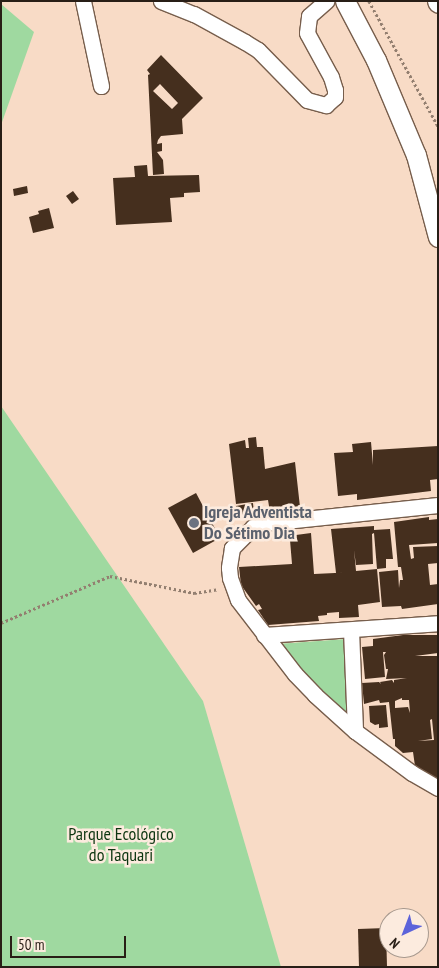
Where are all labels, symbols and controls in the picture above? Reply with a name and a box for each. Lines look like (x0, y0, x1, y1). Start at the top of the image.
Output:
place label: Igreja Adventista Do Sétimo Dia (204, 502, 313, 544)
marker: Igreja Adventista Do Sétimo Dia (188, 517, 200, 529)
park label: Parque Ecológico do Taquari (68, 824, 174, 866)
north arrow (379, 908, 429, 958)
scale bar (12, 926, 129, 958)
text: N (386, 934, 403, 952)
text: 50 m (18, 935, 44, 954)

